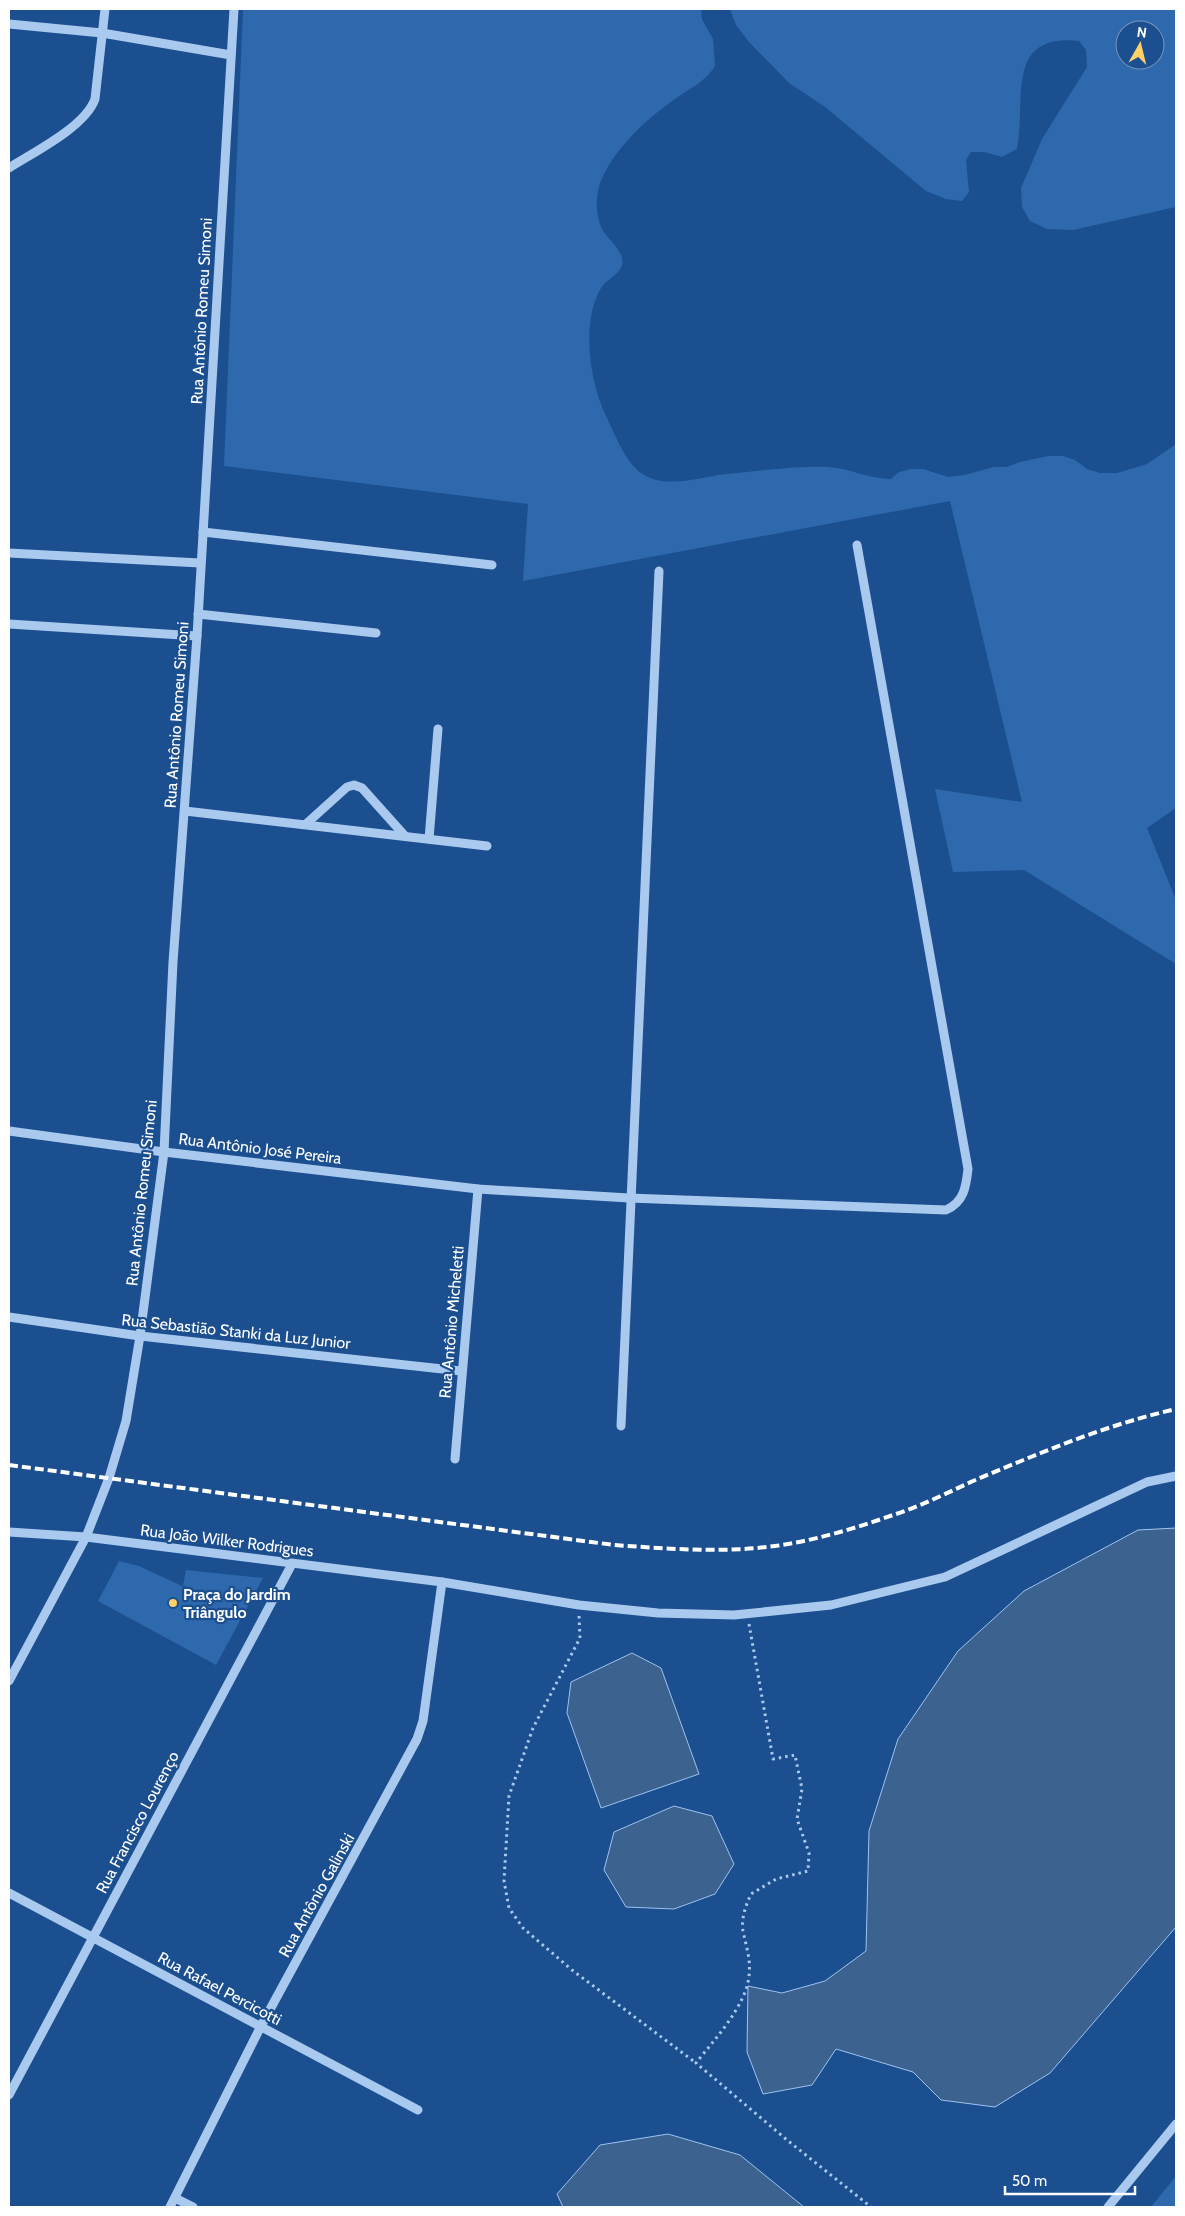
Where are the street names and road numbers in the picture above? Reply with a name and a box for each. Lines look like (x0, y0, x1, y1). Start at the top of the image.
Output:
street label: Rua Antônio Romeu Simoni (187, 217, 216, 405)
street label: Rua Antônio Romeu Simoni (161, 621, 192, 809)
street label: Rua Antônio Romeu Simoni (122, 1099, 161, 1287)
street label: Rua Antônio José Pereira (177, 1129, 343, 1168)
street label: Rua Antônio Micheletti (435, 1245, 468, 1399)
street label: Rua Sebastião Stanki da Luz Junior (121, 1310, 352, 1353)
street label: Rua João Wilker Rodrigues (139, 1520, 315, 1561)
street label: Rua Francisco Lourenço (92, 1748, 183, 1897)
street label: Rua Antônio Galinski (275, 1830, 358, 1960)
street label: Rua Rafael Percicotti (155, 1948, 285, 2029)

